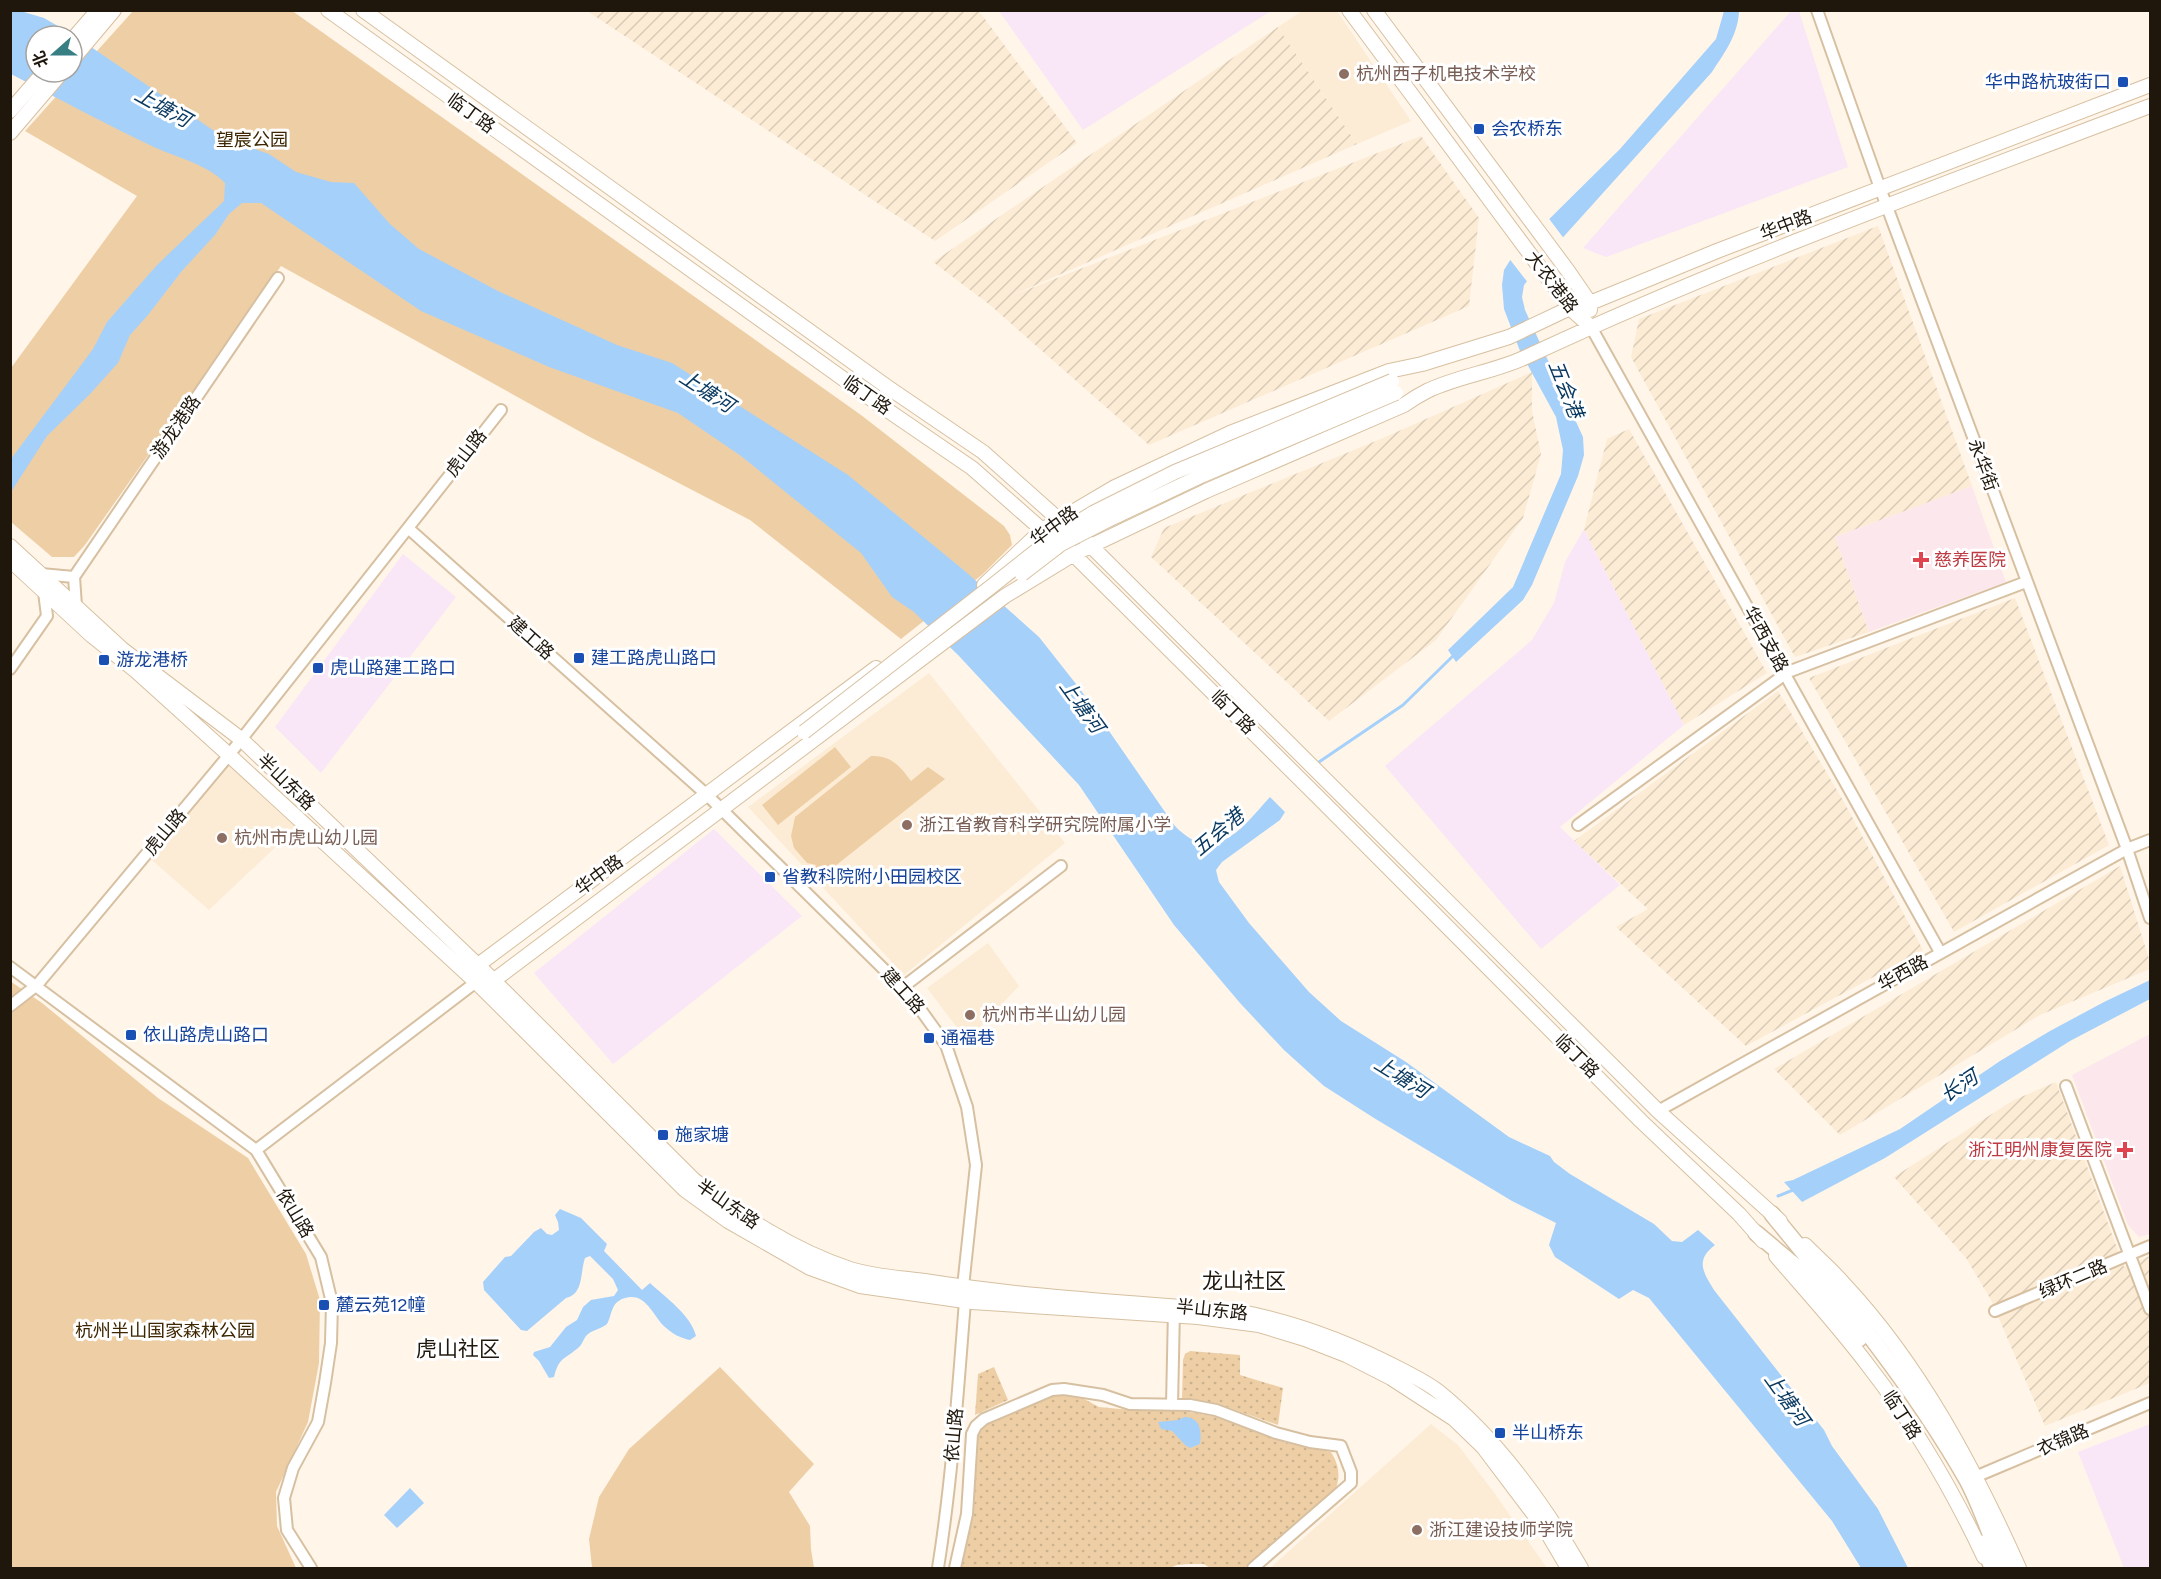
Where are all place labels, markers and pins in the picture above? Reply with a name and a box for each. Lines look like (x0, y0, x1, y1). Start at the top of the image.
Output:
place label: 杭州西子机电技术学校 (1356, 63, 1536, 85)
marker: 杭州西子机电技术学校 (1337, 67, 1351, 81)
place label: 华中路杭玻街口 (1985, 71, 2111, 93)
marker: 华中路杭玻街口 (2116, 75, 2130, 89)
place label: 会农桥东 (1491, 118, 1563, 140)
marker: 会农桥东 (1472, 122, 1486, 136)
place label: 慈养医院 (1934, 549, 2006, 571)
marker: 慈养医院 (1912, 551, 1930, 569)
place label: 建工路虎山路口 (591, 647, 717, 669)
place label: 游龙港桥 (116, 649, 188, 671)
marker: 建工路虎山路口 (572, 651, 586, 665)
marker: 游龙港桥 (97, 653, 111, 667)
place label: 虎山路建工路口 (330, 657, 456, 679)
marker: 虎山路建工路口 (311, 661, 325, 675)
place label: 浙江省教育科学研究院附属小学 (919, 814, 1171, 836)
marker: 浙江省教育科学研究院附属小学 (900, 818, 914, 832)
place label: 杭州市虎山幼儿园 (234, 827, 378, 849)
marker: 杭州市虎山幼儿园 (215, 831, 229, 845)
place label: 省教科院附小田园校区 (782, 866, 962, 888)
marker: 省教科院附小田园校区 (763, 870, 777, 884)
place label: 杭州市半山幼儿园 (982, 1004, 1126, 1026)
marker: 杭州市半山幼儿园 (963, 1008, 977, 1022)
place label: 依山路虎山路口 (143, 1024, 269, 1046)
place label: 通福巷 (941, 1027, 995, 1049)
marker: 依山路虎山路口 (124, 1028, 138, 1042)
marker: 通福巷 (922, 1031, 936, 1045)
place label: 施家塘 (675, 1124, 729, 1146)
marker: 施家塘 (656, 1128, 670, 1142)
place label: 浙江明州康复医院 (1968, 1139, 2112, 1161)
marker: 浙江明州康复医院 (2116, 1141, 2134, 1159)
place label: 麓云苑12幢 (336, 1294, 426, 1316)
marker: 麓云苑12幢 (317, 1298, 331, 1312)
place label: 半山桥东 (1512, 1422, 1584, 1444)
marker: 半山桥东 (1493, 1426, 1507, 1440)
place label: 浙江建设技师学院 (1429, 1519, 1573, 1541)
marker: 浙江建设技师学院 (1410, 1523, 1424, 1537)

